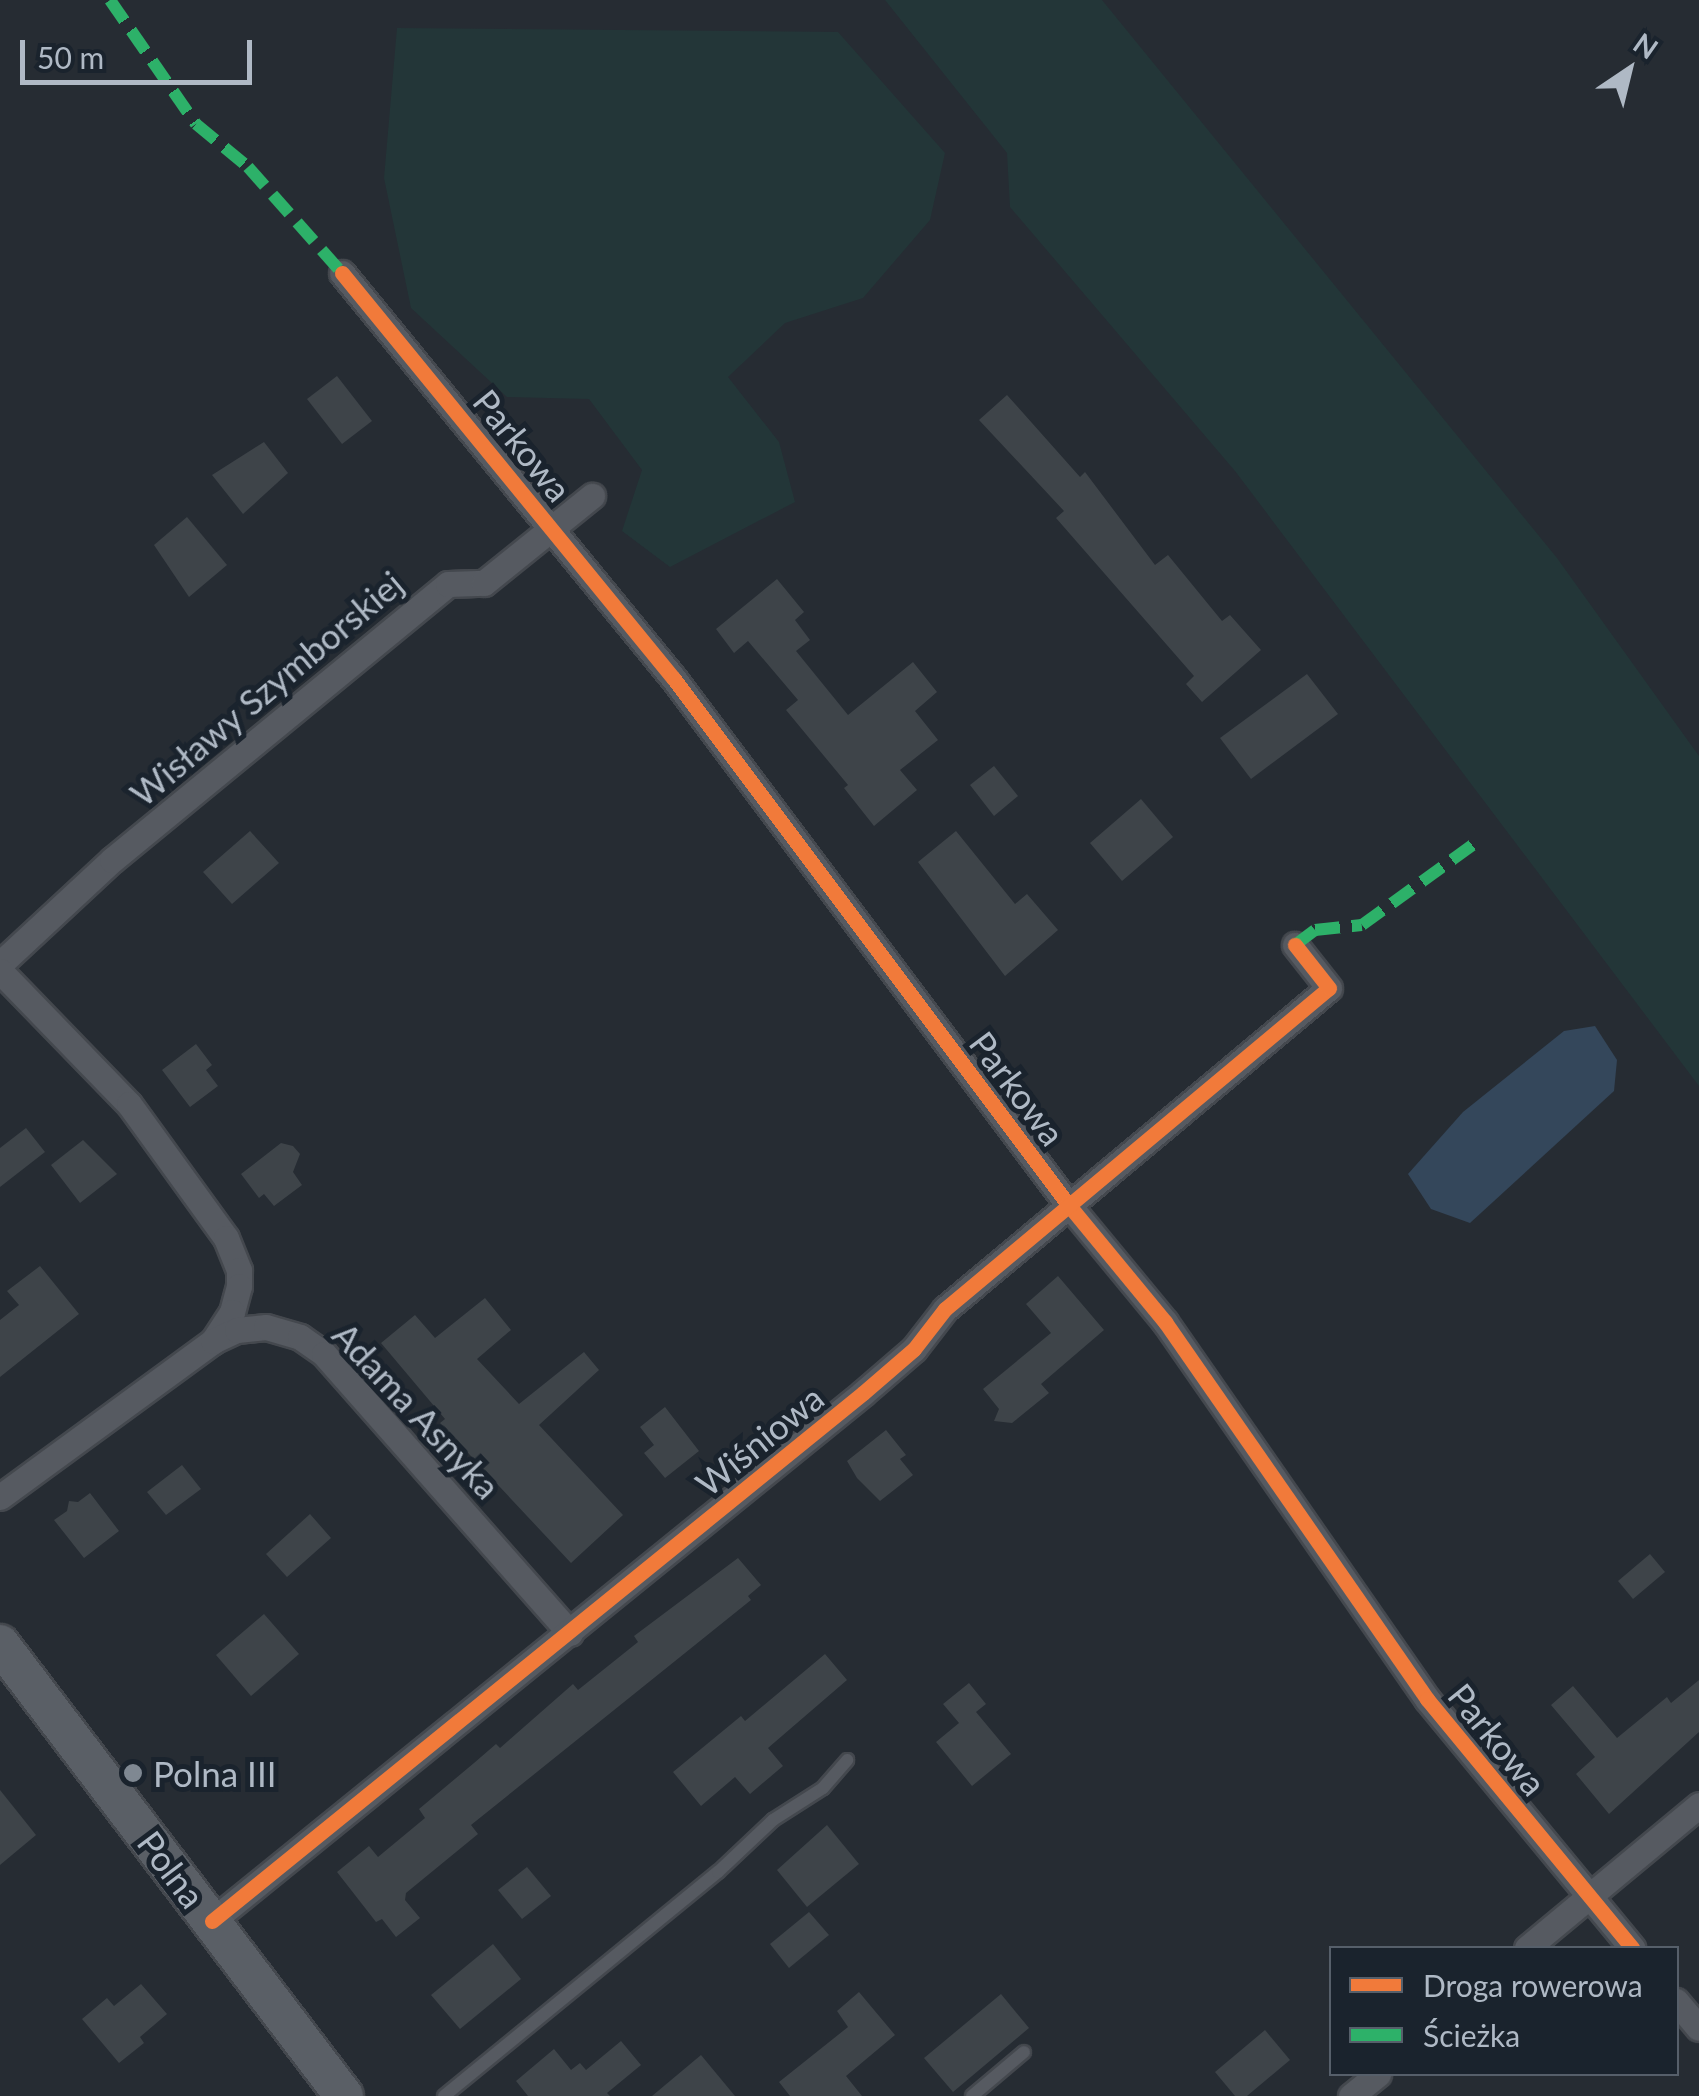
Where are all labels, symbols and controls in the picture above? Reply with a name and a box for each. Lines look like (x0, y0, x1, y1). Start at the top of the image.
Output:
scale bar (25, 20, 258, 82)
north arrow (1579, 20, 1679, 120)
text: N (1628, 25, 1665, 66)
text: 50 m (37, 39, 104, 75)
street label: Parkowa (465, 381, 581, 509)
street label: Wisławy Szymborskiej (121, 561, 411, 815)
street label: Parkowa (962, 1023, 1074, 1153)
street label: Adama Asnyka (324, 1313, 510, 1507)
street label: Wiśniowa (687, 1376, 831, 1504)
street label: Parkowa (1440, 1675, 1556, 1803)
place label: Polna III (153, 1752, 276, 1794)
marker: Polna III (122, 1762, 144, 1784)
street label: Polna (130, 1822, 214, 1916)
legend (1329, 1946, 1679, 2076)
text: Droga rowerowa (1423, 1967, 1643, 2003)
text: Ścieżka (1423, 2017, 1520, 2053)

